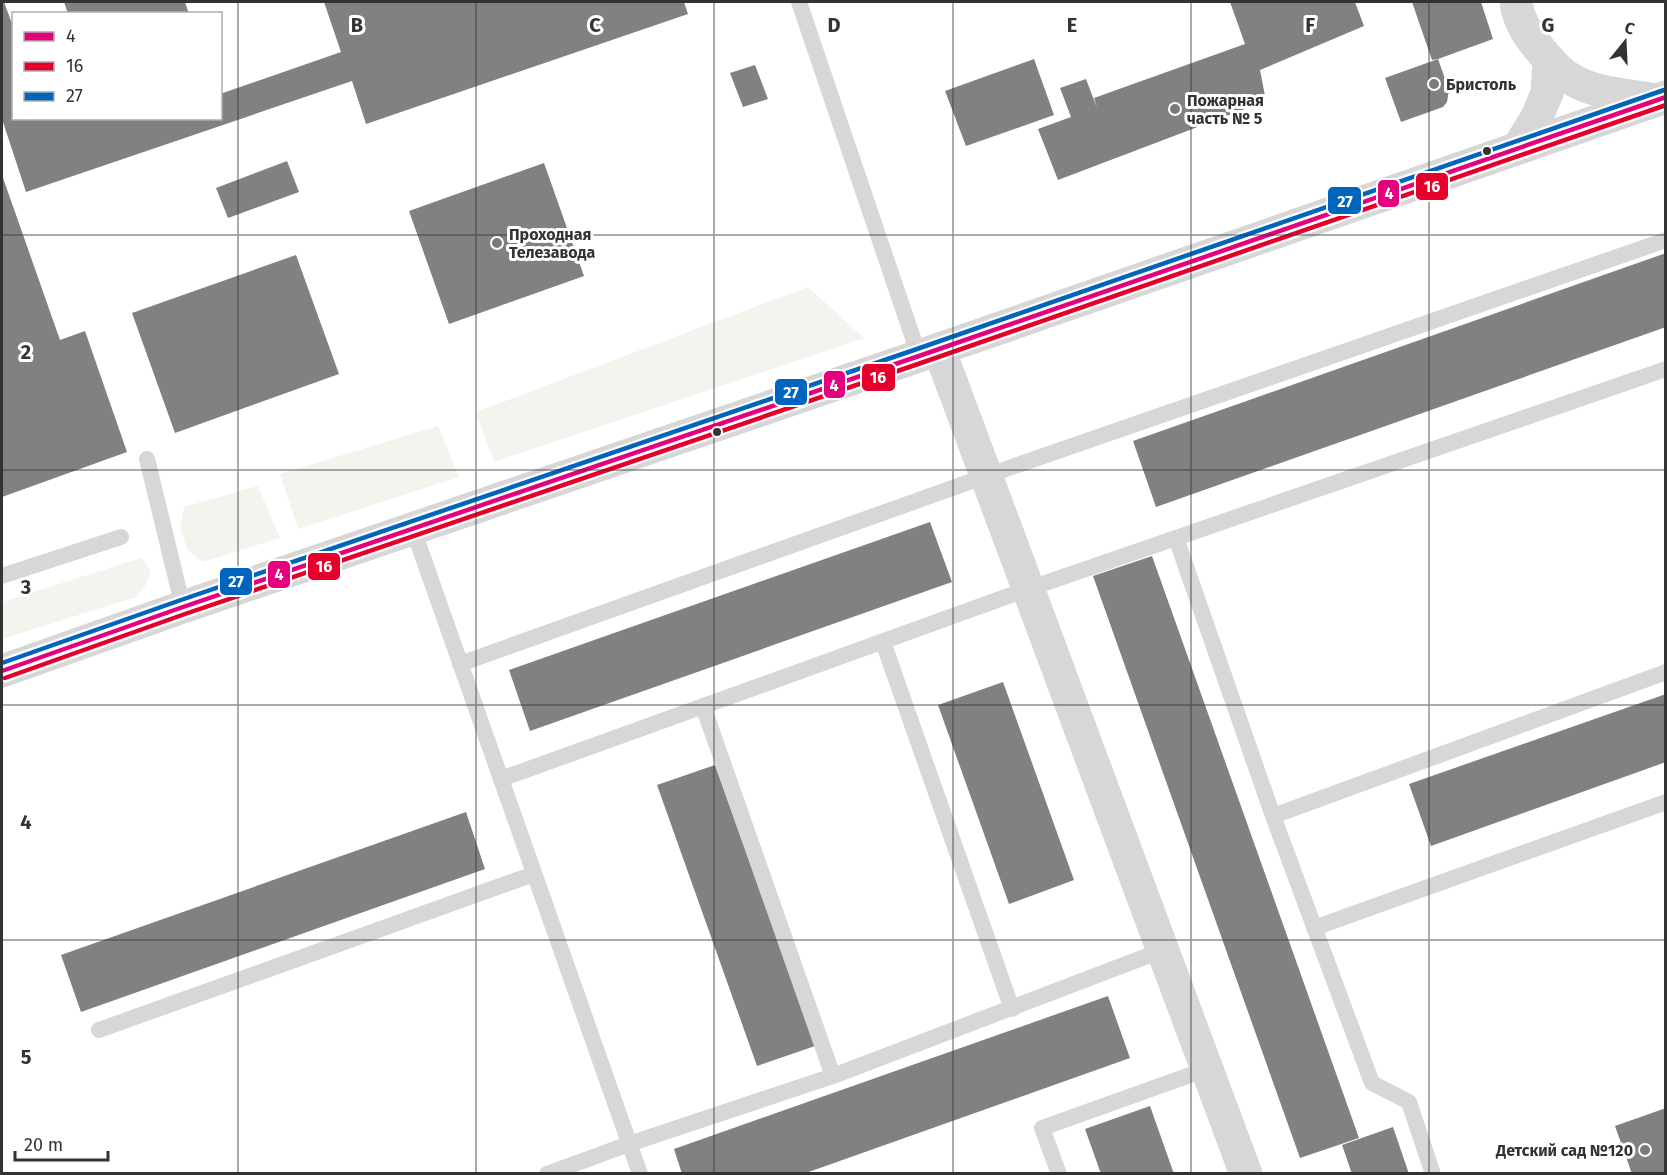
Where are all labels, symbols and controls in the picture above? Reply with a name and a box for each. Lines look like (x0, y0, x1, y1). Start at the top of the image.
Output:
legend (12, 12, 222, 120)
north arrow (1595, 12, 1655, 72)
text: B (351, 13, 363, 37)
text: C (589, 13, 601, 37)
text: D (827, 13, 841, 37)
text: E (1067, 13, 1077, 37)
text: F (1305, 13, 1315, 37)
text: G (1542, 13, 1554, 37)
text: С (1622, 18, 1638, 39)
text: 4 (66, 25, 76, 47)
text: 16 (66, 55, 83, 77)
place label: Бристоль (1446, 75, 1517, 94)
marker: Бристоль (1427, 77, 1441, 91)
text: 27 (66, 85, 83, 107)
place label: Пожарная часть № 5 (1187, 91, 1264, 128)
marker: Пожарная часть № 5 (1168, 102, 1182, 116)
unlabelled marker (1481, 145, 1493, 157)
line badge: 16 (1415, 172, 1449, 201)
text: 16 (1424, 177, 1440, 196)
line badge: 4 (1377, 179, 1400, 208)
text: 4 (1384, 184, 1394, 203)
line badge: 27 (1327, 186, 1362, 215)
text: 27 (1337, 192, 1353, 211)
place label: Проходная Телезавода (509, 225, 595, 262)
marker: Проходная Телезавода (490, 236, 504, 250)
text: 2 (21, 340, 31, 364)
line badge: 16 (861, 363, 896, 392)
text: 16 (870, 368, 886, 387)
line badge: 4 (823, 370, 846, 399)
text: 4 (829, 376, 839, 395)
line badge: 27 (774, 378, 808, 406)
text: 27 (783, 383, 799, 402)
unlabelled marker (711, 426, 723, 438)
line badge: 16 (307, 552, 341, 581)
text: 16 (316, 557, 332, 576)
line badge: 4 (267, 560, 291, 589)
text: 4 (274, 565, 284, 584)
line badge: 27 (219, 567, 253, 596)
text: 27 (228, 572, 244, 591)
text: 3 (20, 575, 31, 599)
text: 4 (20, 810, 32, 834)
text: 5 (21, 1045, 32, 1069)
scale bar (15, 1124, 108, 1162)
text: 20 m (24, 1134, 63, 1156)
place label: Детский сад №120 (1495, 1141, 1633, 1160)
marker: Детский сад №120 (1638, 1143, 1652, 1157)

